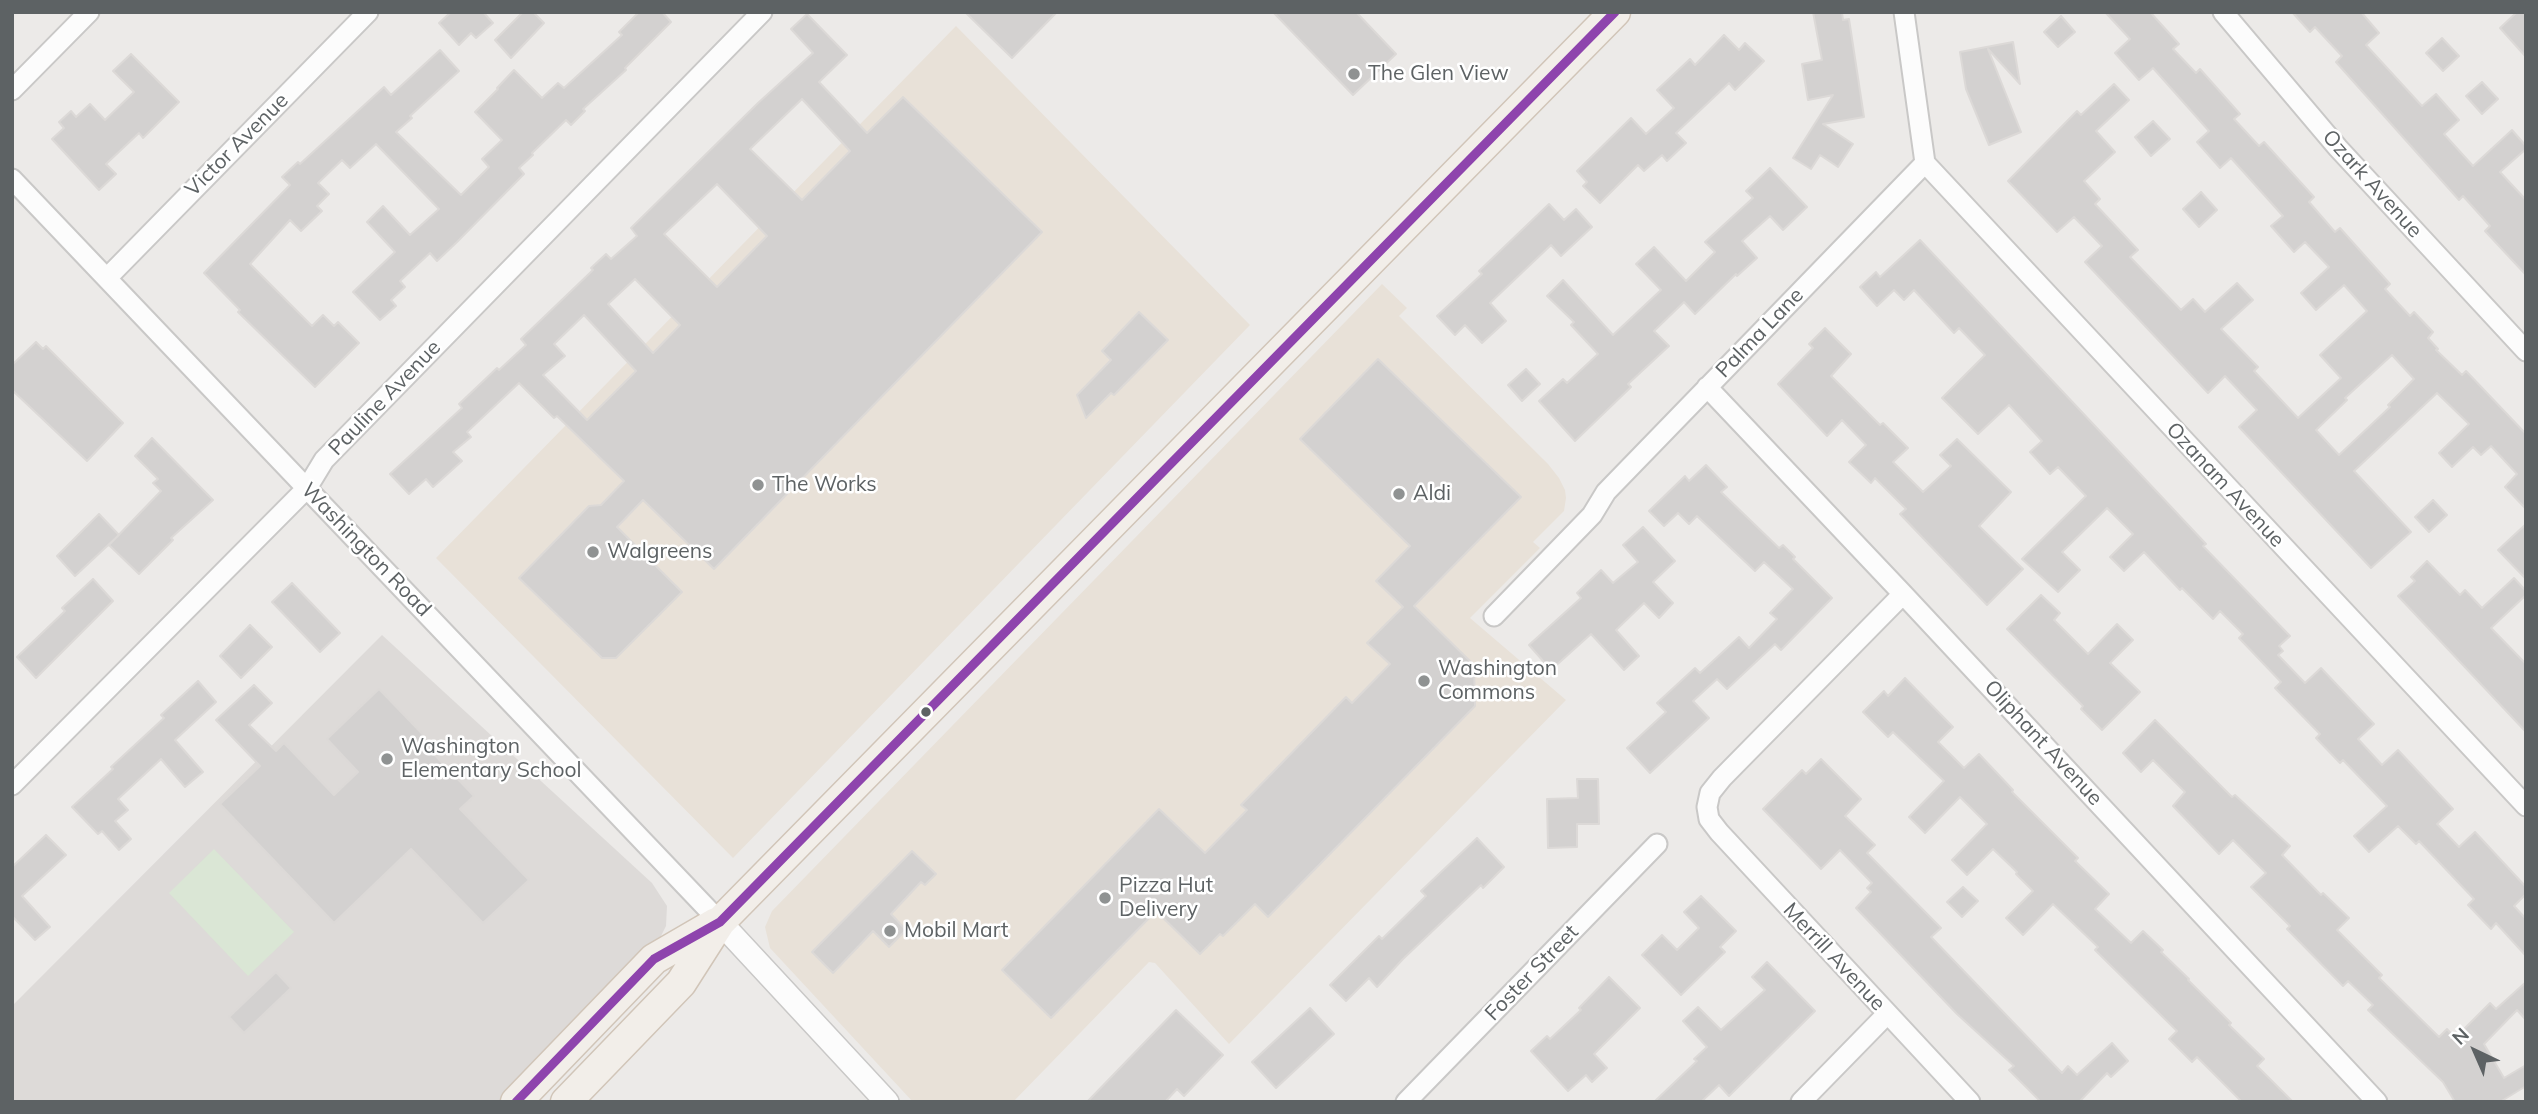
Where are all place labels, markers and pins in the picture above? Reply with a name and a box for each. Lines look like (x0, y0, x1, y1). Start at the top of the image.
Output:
place label: The Glen View (1368, 61, 1509, 87)
marker: The Glen View (1346, 66, 1362, 82)
place label: The Works (772, 472, 877, 498)
marker: The Works (750, 477, 766, 493)
place label: Aldi (1413, 481, 1451, 507)
marker: Aldi (1391, 486, 1407, 502)
place label: Walgreens (607, 539, 712, 565)
marker: Walgreens (585, 544, 601, 560)
place label: Washington Commons (1438, 656, 1557, 706)
marker: Washington Commons (1416, 673, 1432, 689)
unlabelled marker (919, 705, 933, 719)
place label: Washington Elementary School (401, 734, 582, 784)
marker: Washington Elementary School (379, 751, 395, 767)
place label: Pizza Hut Delivery (1119, 873, 1213, 923)
marker: Pizza Hut Delivery (1097, 890, 1113, 906)
place label: Mobil Mart (904, 918, 1008, 944)
marker: Mobil Mart (882, 923, 898, 939)

